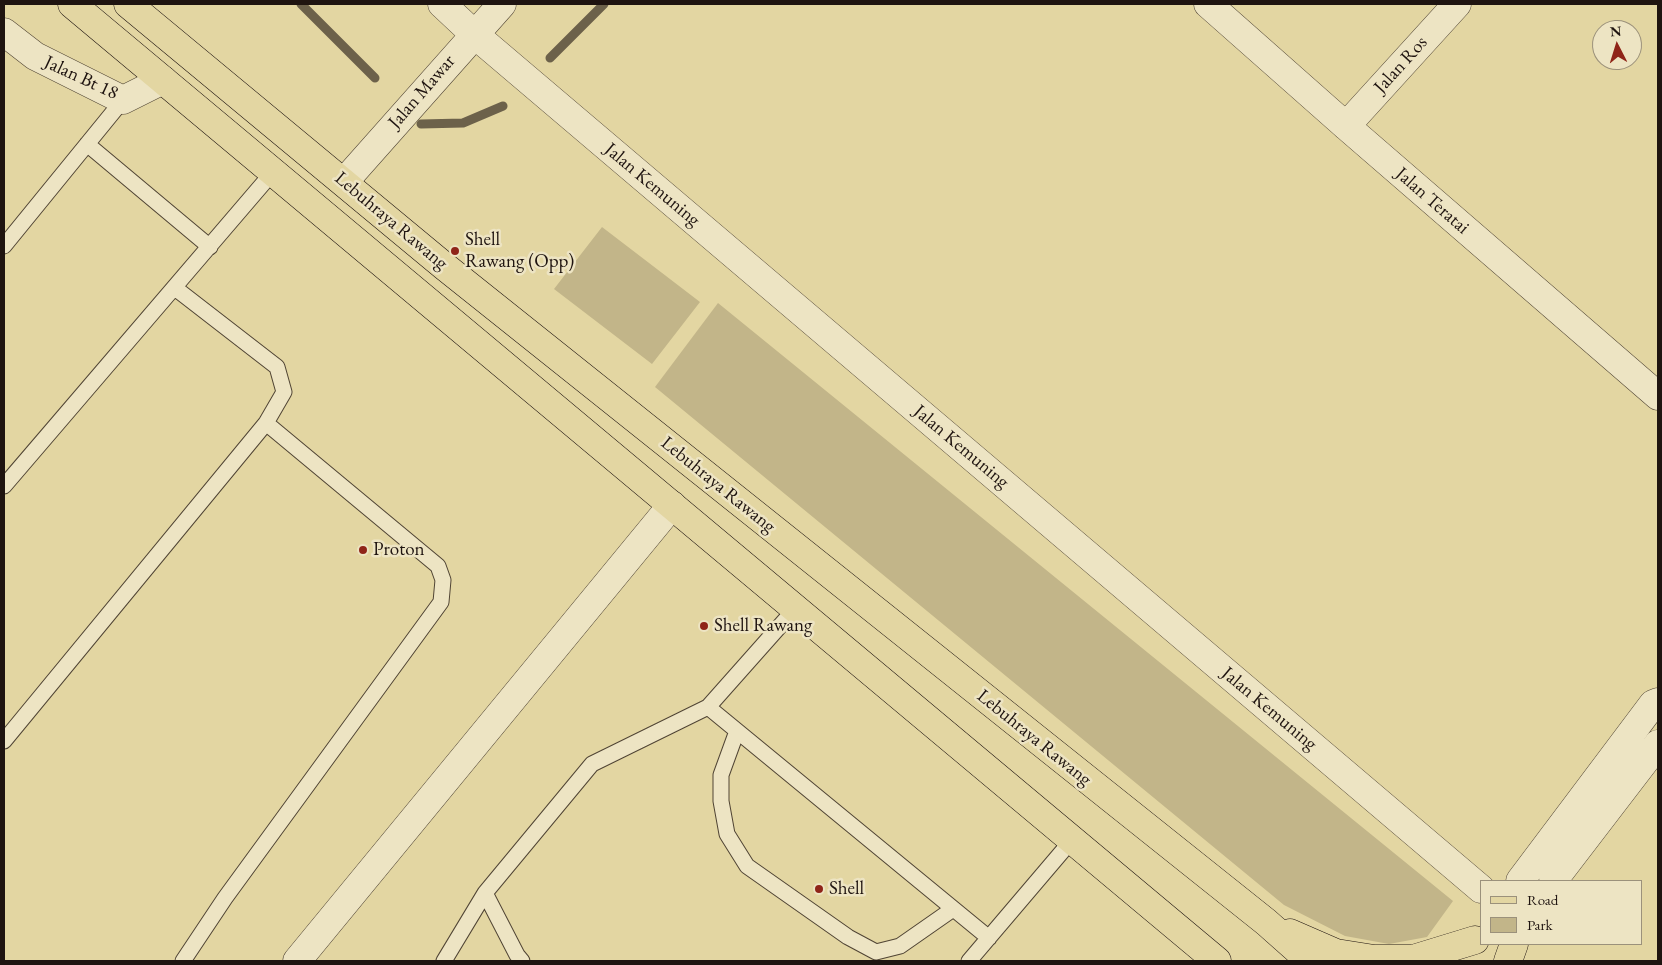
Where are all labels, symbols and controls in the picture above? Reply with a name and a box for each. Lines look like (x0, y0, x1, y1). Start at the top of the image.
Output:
north arrow (1592, 20, 1642, 70)
text: N (1609, 22, 1622, 41)
street label: Jalan Ros (1369, 32, 1433, 98)
street label: Jalan Mawar (384, 50, 460, 134)
street label: Jalan Bt 18 (40, 51, 122, 105)
street label: Jalan Kemuning (599, 138, 705, 232)
street label: Jalan Teratai (1390, 163, 1474, 239)
street label: Lebuhraya Rawang (330, 167, 452, 275)
place label: Shell Rawang (Opp) (465, 229, 574, 273)
marker: Shell Rawang (Opp) (449, 245, 461, 257)
street label: Jalan Kemuning (908, 400, 1014, 494)
street label: Lebuhraya Rawang (656, 432, 780, 538)
place label: Proton (373, 539, 425, 561)
marker: Proton (357, 544, 369, 556)
place label: Shell Rawang (714, 615, 812, 637)
marker: Shell Rawang (698, 620, 710, 632)
street label: Jalan Kemuning (1216, 662, 1322, 756)
street label: Lebuhraya Rawang (972, 685, 1096, 791)
place label: Shell (829, 878, 864, 900)
legend (1480, 880, 1642, 945)
marker: Shell (813, 883, 825, 895)
text: Road (1527, 890, 1558, 909)
text: Park (1527, 915, 1553, 934)

